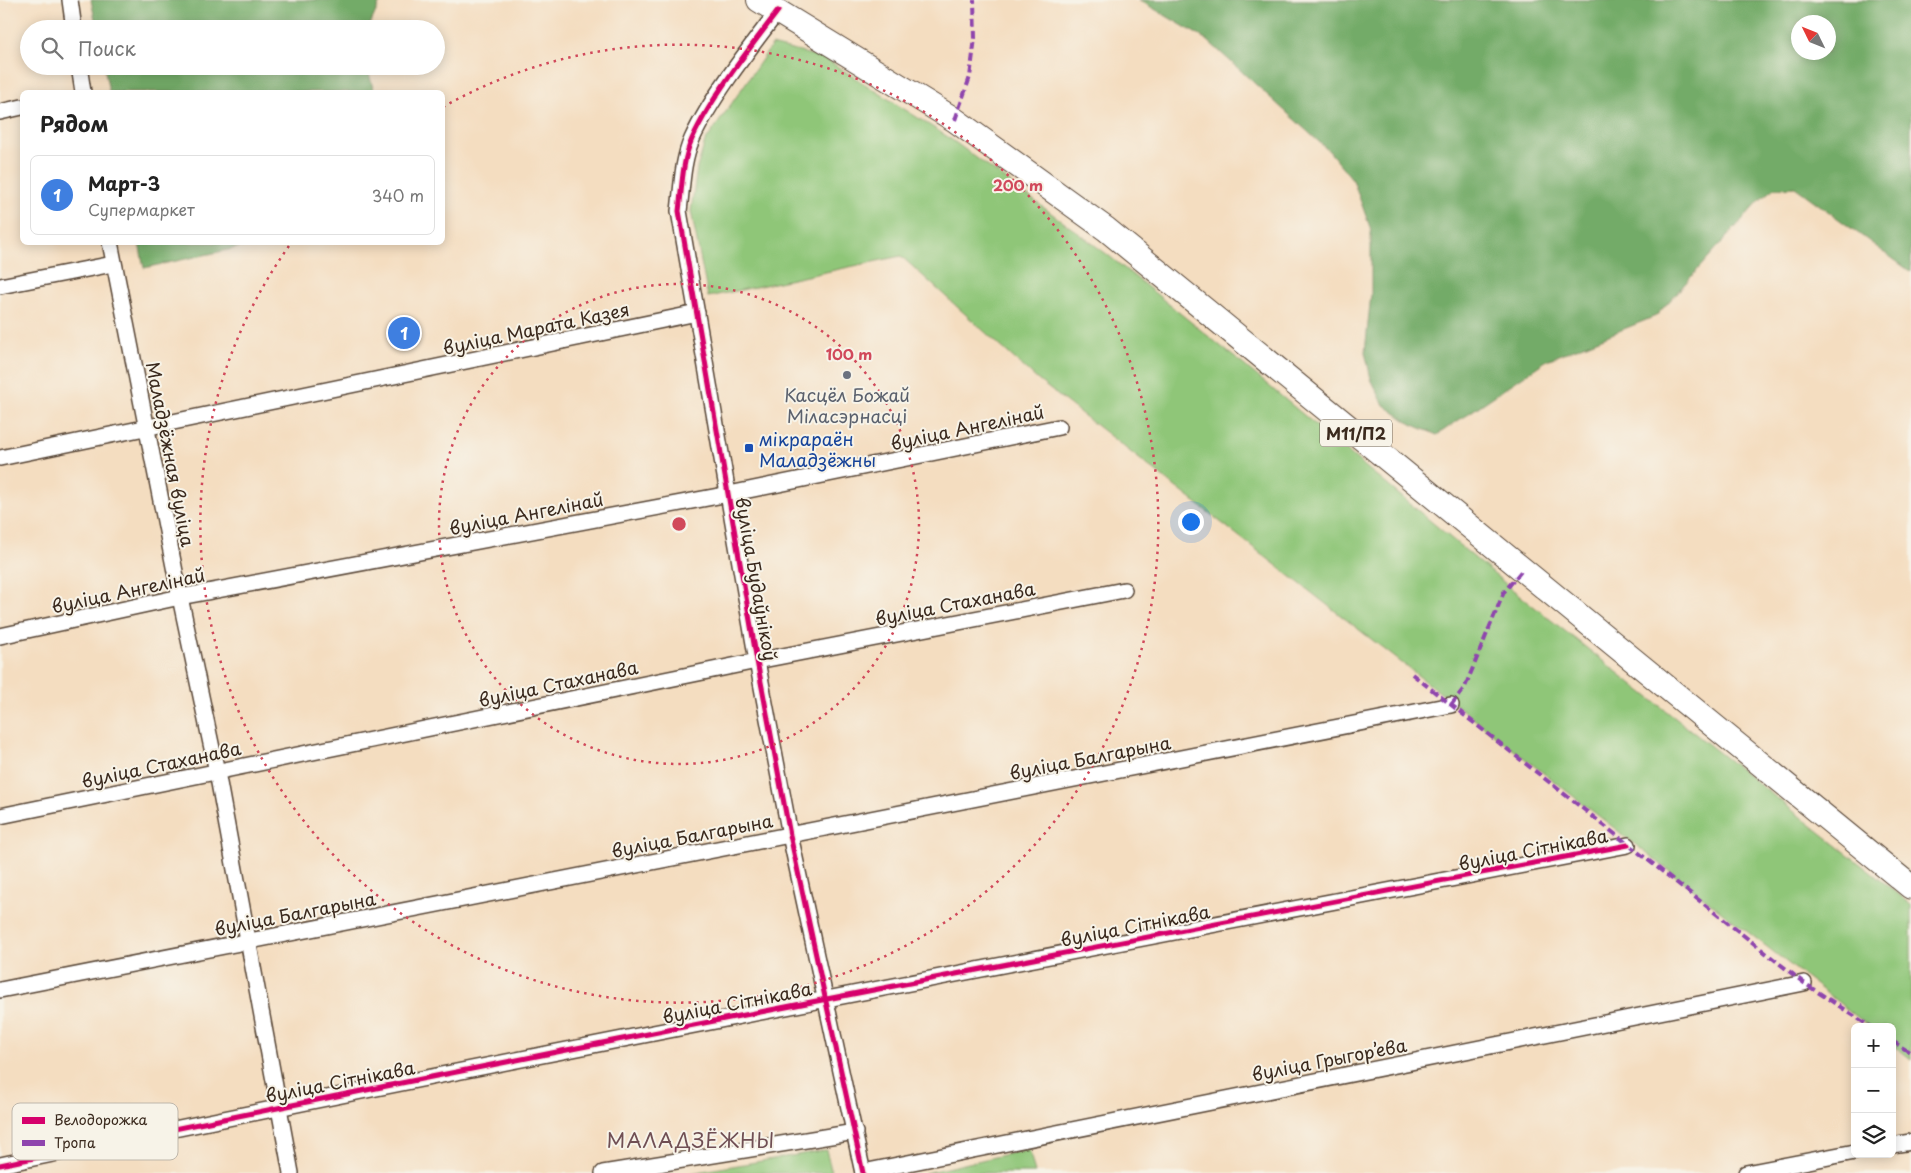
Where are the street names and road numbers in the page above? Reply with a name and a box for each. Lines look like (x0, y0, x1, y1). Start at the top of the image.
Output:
street label: вуліца Марата Казея (440, 295, 632, 361)
street label: Маладзёжная вуліца (140, 359, 202, 549)
street label: вуліца Ангелінай (888, 398, 1046, 456)
road number: М11/П2 (1320, 419, 1392, 446)
street label: вуліца Ангелінай (447, 485, 605, 541)
street label: вуліца Будаўнікоў (729, 495, 785, 663)
street label: вуліца Ангелінай (49, 561, 207, 619)
street label: вуліца Стаханава (873, 574, 1038, 632)
street label: вуліца Стаханава (476, 653, 641, 713)
street label: вуліца Балгарына (1007, 728, 1174, 786)
street label: вуліца Стаханава (79, 734, 244, 794)
street label: вуліца Балгарына (609, 806, 776, 864)
street label: вуліца Сітнікава (1456, 821, 1611, 877)
street label: вуліца Балгарына (212, 884, 379, 942)
street label: вуліца Сітнікава (1058, 897, 1213, 953)
street label: вуліца Сітнікава (660, 974, 815, 1030)
street label: вуліца Грыгорʼева (1249, 1031, 1410, 1087)
street label: вуліца Сітнікава (263, 1053, 418, 1109)

